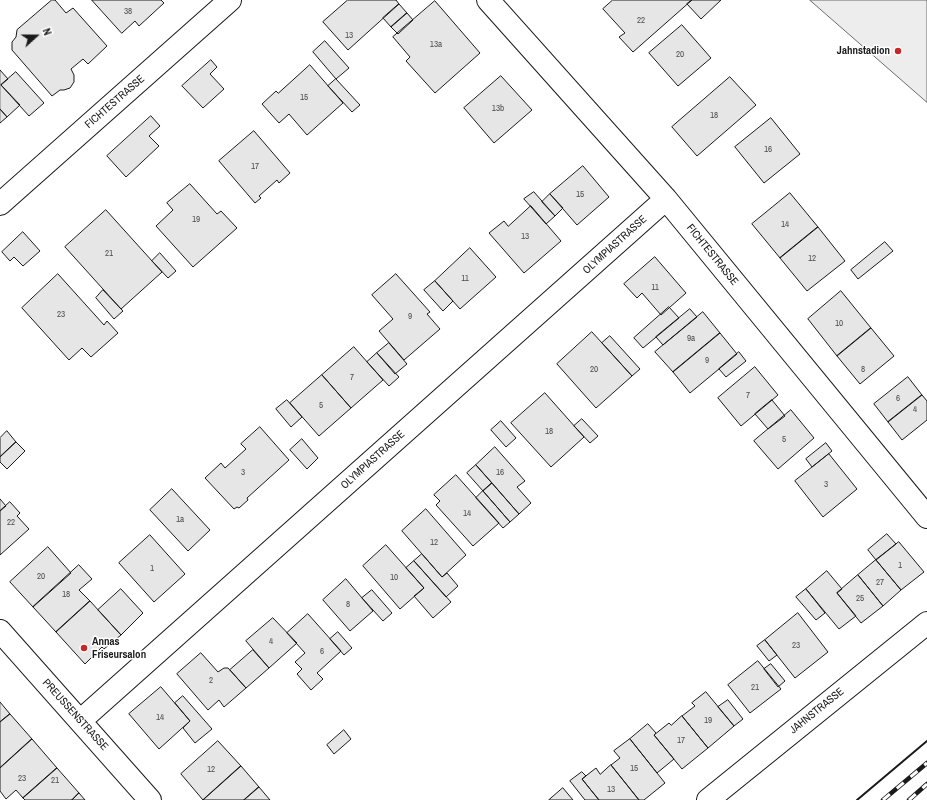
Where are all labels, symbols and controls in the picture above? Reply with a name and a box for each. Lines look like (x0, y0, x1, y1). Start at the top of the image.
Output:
house number: 38 (124, 7, 132, 17)
north arrow (16, 16, 56, 56)
house number: 22 (637, 16, 645, 26)
text: N (39, 26, 55, 37)
house number: 13 (345, 31, 353, 41)
house number: 13a (430, 40, 442, 50)
place label: Jahnstadion (837, 44, 890, 58)
marker: Jahnstadion (893, 46, 903, 56)
house number: 20 (676, 50, 684, 60)
street label: FICHTESTRASSE (82, 73, 148, 131)
house number: 15 (300, 93, 308, 103)
house number: 13b (492, 104, 504, 114)
house number: 18 (710, 111, 718, 121)
house number: 16 (764, 145, 772, 155)
house number: 17 (251, 162, 259, 172)
house number: 15 (576, 190, 584, 200)
street label: OLYMPIASTRASSE (580, 213, 650, 277)
house number: 19 (192, 215, 200, 225)
house number: 14 (781, 220, 789, 230)
street label: FICHTESTRASSE (683, 222, 741, 288)
house number: 13 (521, 232, 529, 242)
house number: 21 (105, 249, 113, 259)
house number: 12 (808, 254, 816, 264)
house number: 11 (461, 274, 469, 284)
house number: 11 (651, 283, 659, 293)
house number: 23 (57, 310, 65, 320)
house number: 9 (408, 312, 412, 322)
house number: 10 (835, 319, 843, 329)
house number: 9a (687, 334, 695, 344)
house number: 9 (705, 356, 709, 366)
house number: 20 (590, 365, 598, 375)
house number: 8 (861, 365, 865, 375)
house number: 7 (350, 373, 354, 383)
house number: 7 (746, 391, 750, 401)
house number: 6 (896, 394, 900, 404)
house number: 5 (319, 401, 323, 411)
house number: 4 (913, 405, 917, 415)
house number: 18 (545, 427, 553, 437)
street label: OLYMPIASTRASSE (338, 428, 408, 492)
house number: 5 (782, 435, 786, 445)
house number: 3 (241, 468, 245, 478)
house number: 16 (496, 468, 504, 478)
house number: 3 (824, 480, 828, 490)
house number: 14 (463, 509, 471, 519)
house number: 1a (176, 515, 184, 525)
house number: 22 (7, 518, 15, 528)
house number: 12 (430, 538, 438, 548)
house number: 1 (898, 561, 902, 571)
house number: 1 (150, 564, 154, 574)
house number: 20 (37, 572, 45, 582)
house number: 10 (390, 573, 398, 583)
house number: 27 (876, 578, 884, 588)
house number: 18 (62, 590, 70, 600)
house number: 25 (856, 594, 864, 604)
house number: 8 (346, 600, 350, 610)
place label: Annas Friseursalon (92, 635, 146, 661)
house number: 4 (269, 637, 273, 647)
house number: 23 (792, 641, 800, 651)
marker: Annas Friseursalon (79, 643, 89, 653)
house number: 6 (320, 647, 324, 657)
street label: PREUSSENSTRASSE (39, 676, 111, 754)
house number: 2 (209, 676, 213, 686)
house number: 21 (751, 683, 759, 693)
street label: JAHNSTRASSE (787, 685, 847, 737)
house number: 14 (156, 713, 164, 723)
house number: 19 (704, 716, 712, 726)
house number: 17 (677, 736, 685, 746)
house number: 15 (630, 764, 638, 774)
house number: 12 (207, 765, 215, 775)
house number: 23 (18, 774, 26, 784)
house number: 21 (51, 776, 59, 786)
house number: 13 (607, 785, 615, 795)

